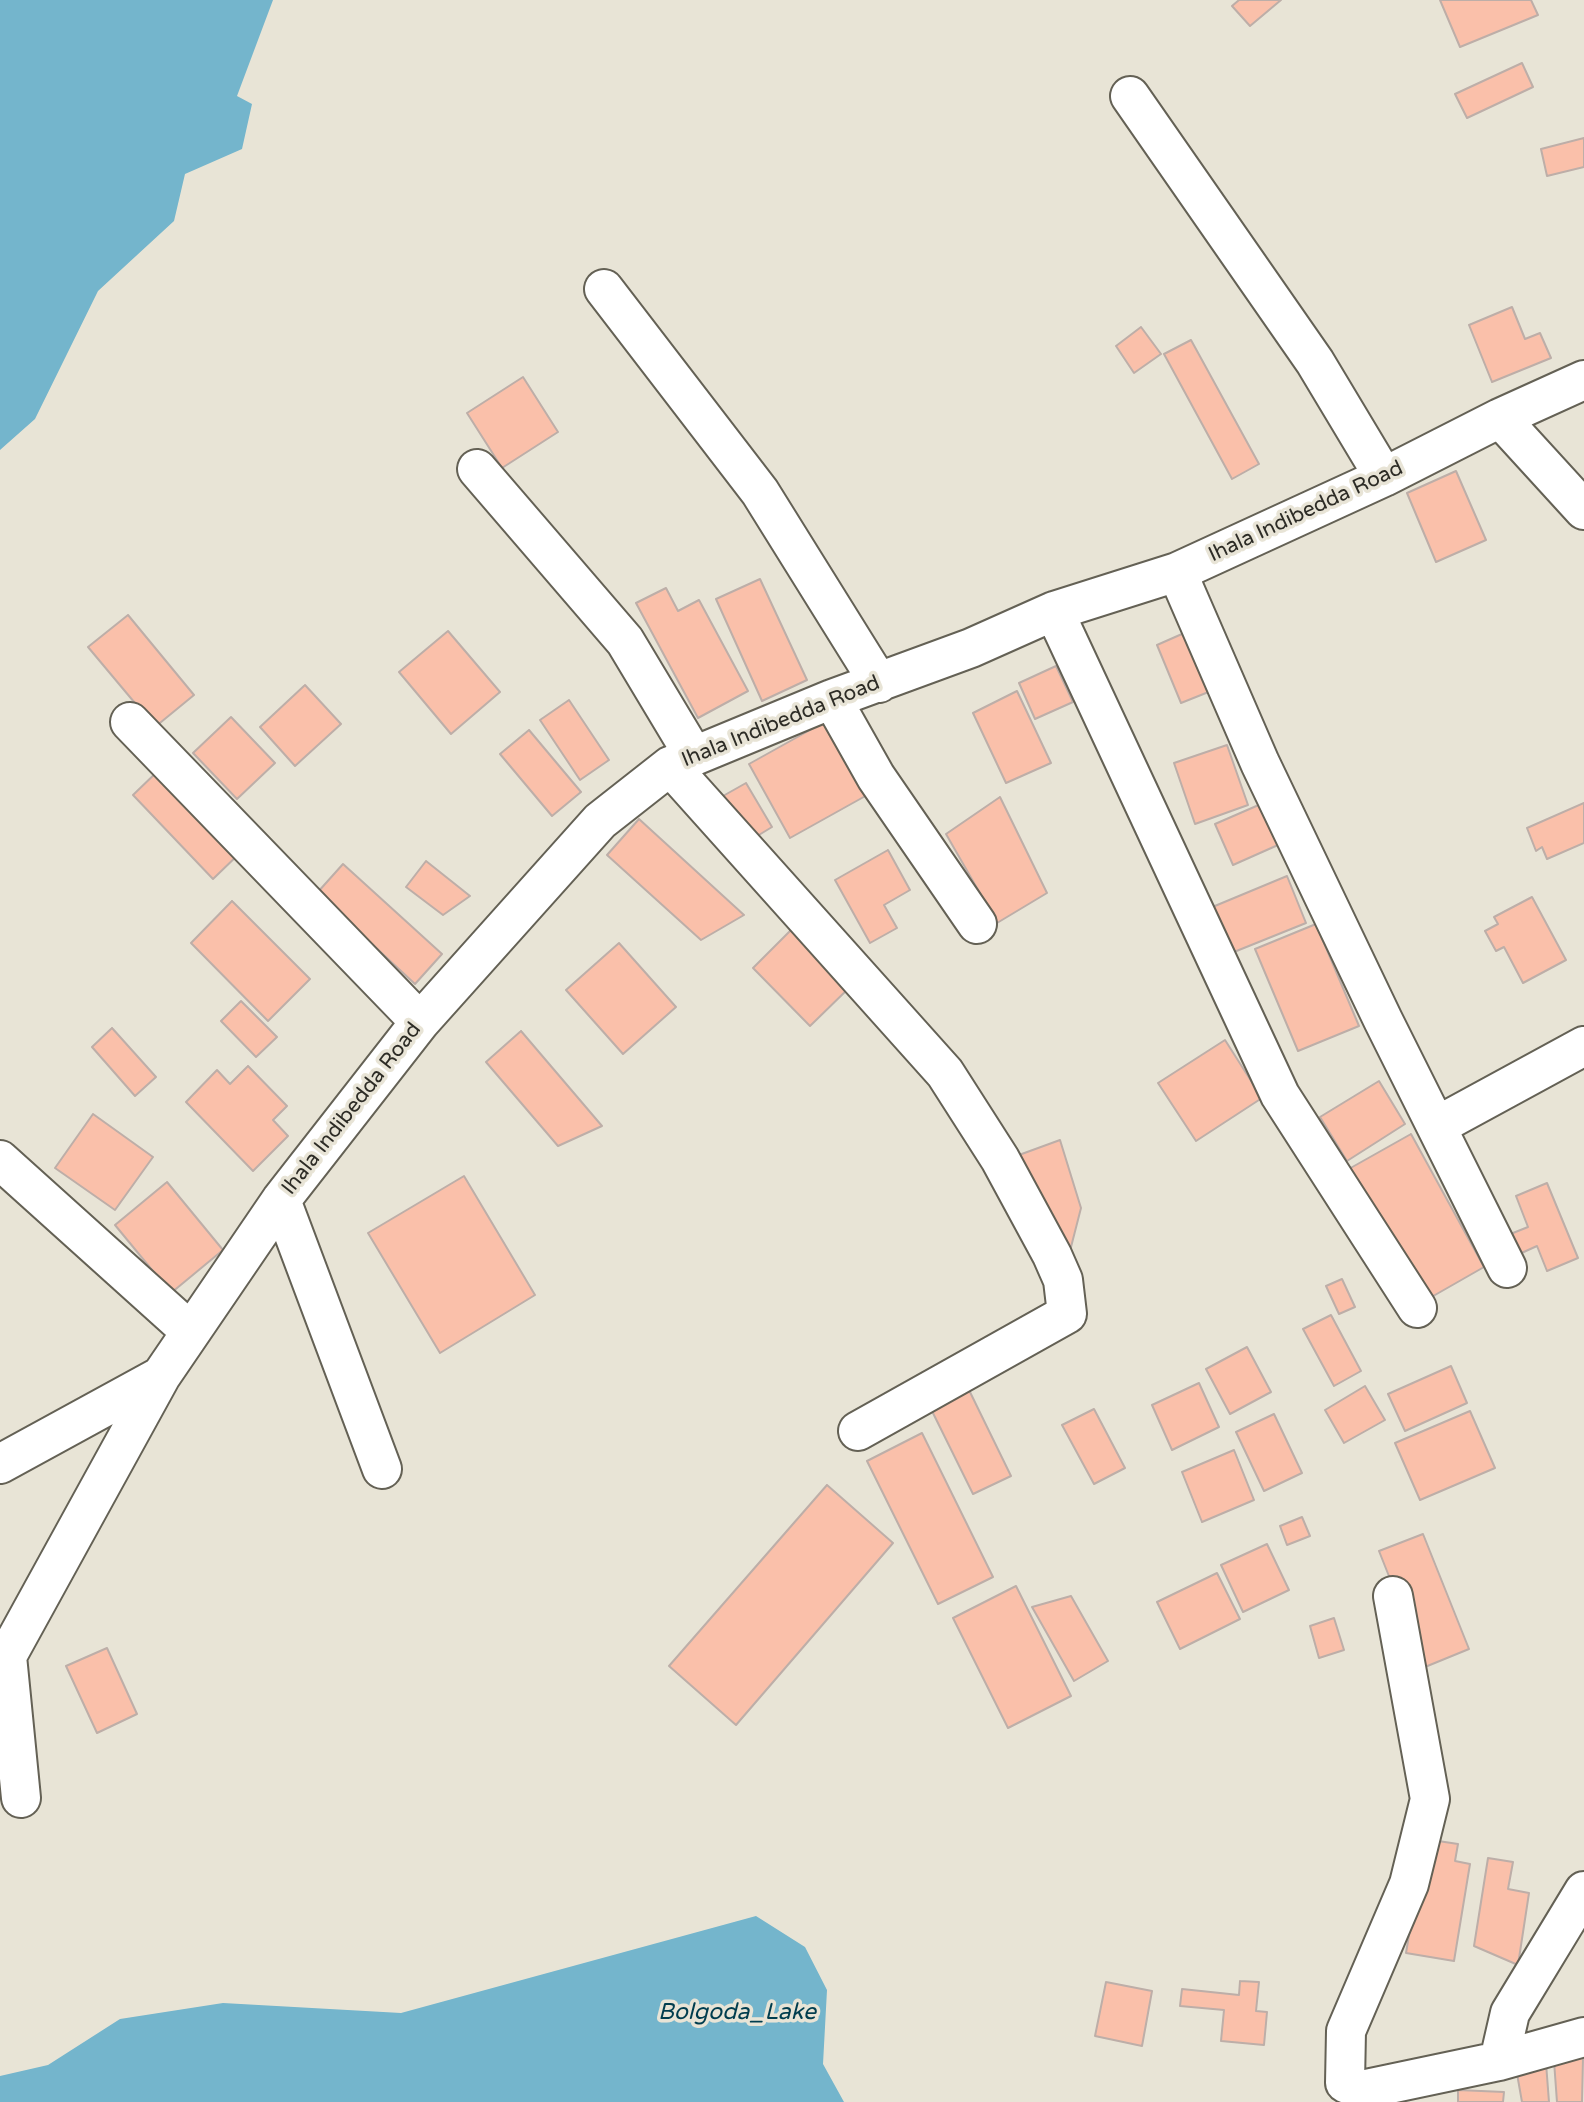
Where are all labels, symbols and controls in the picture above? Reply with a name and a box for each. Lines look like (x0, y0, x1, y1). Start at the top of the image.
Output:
street label: Ihala Indibedda Road (1205, 456, 1407, 568)
street label: Ihala Indibedda Road (678, 671, 884, 773)
street label: Ihala Indibedda Road (277, 1018, 427, 1200)
water label: Bolgoda_Lake (658, 1999, 816, 2027)

